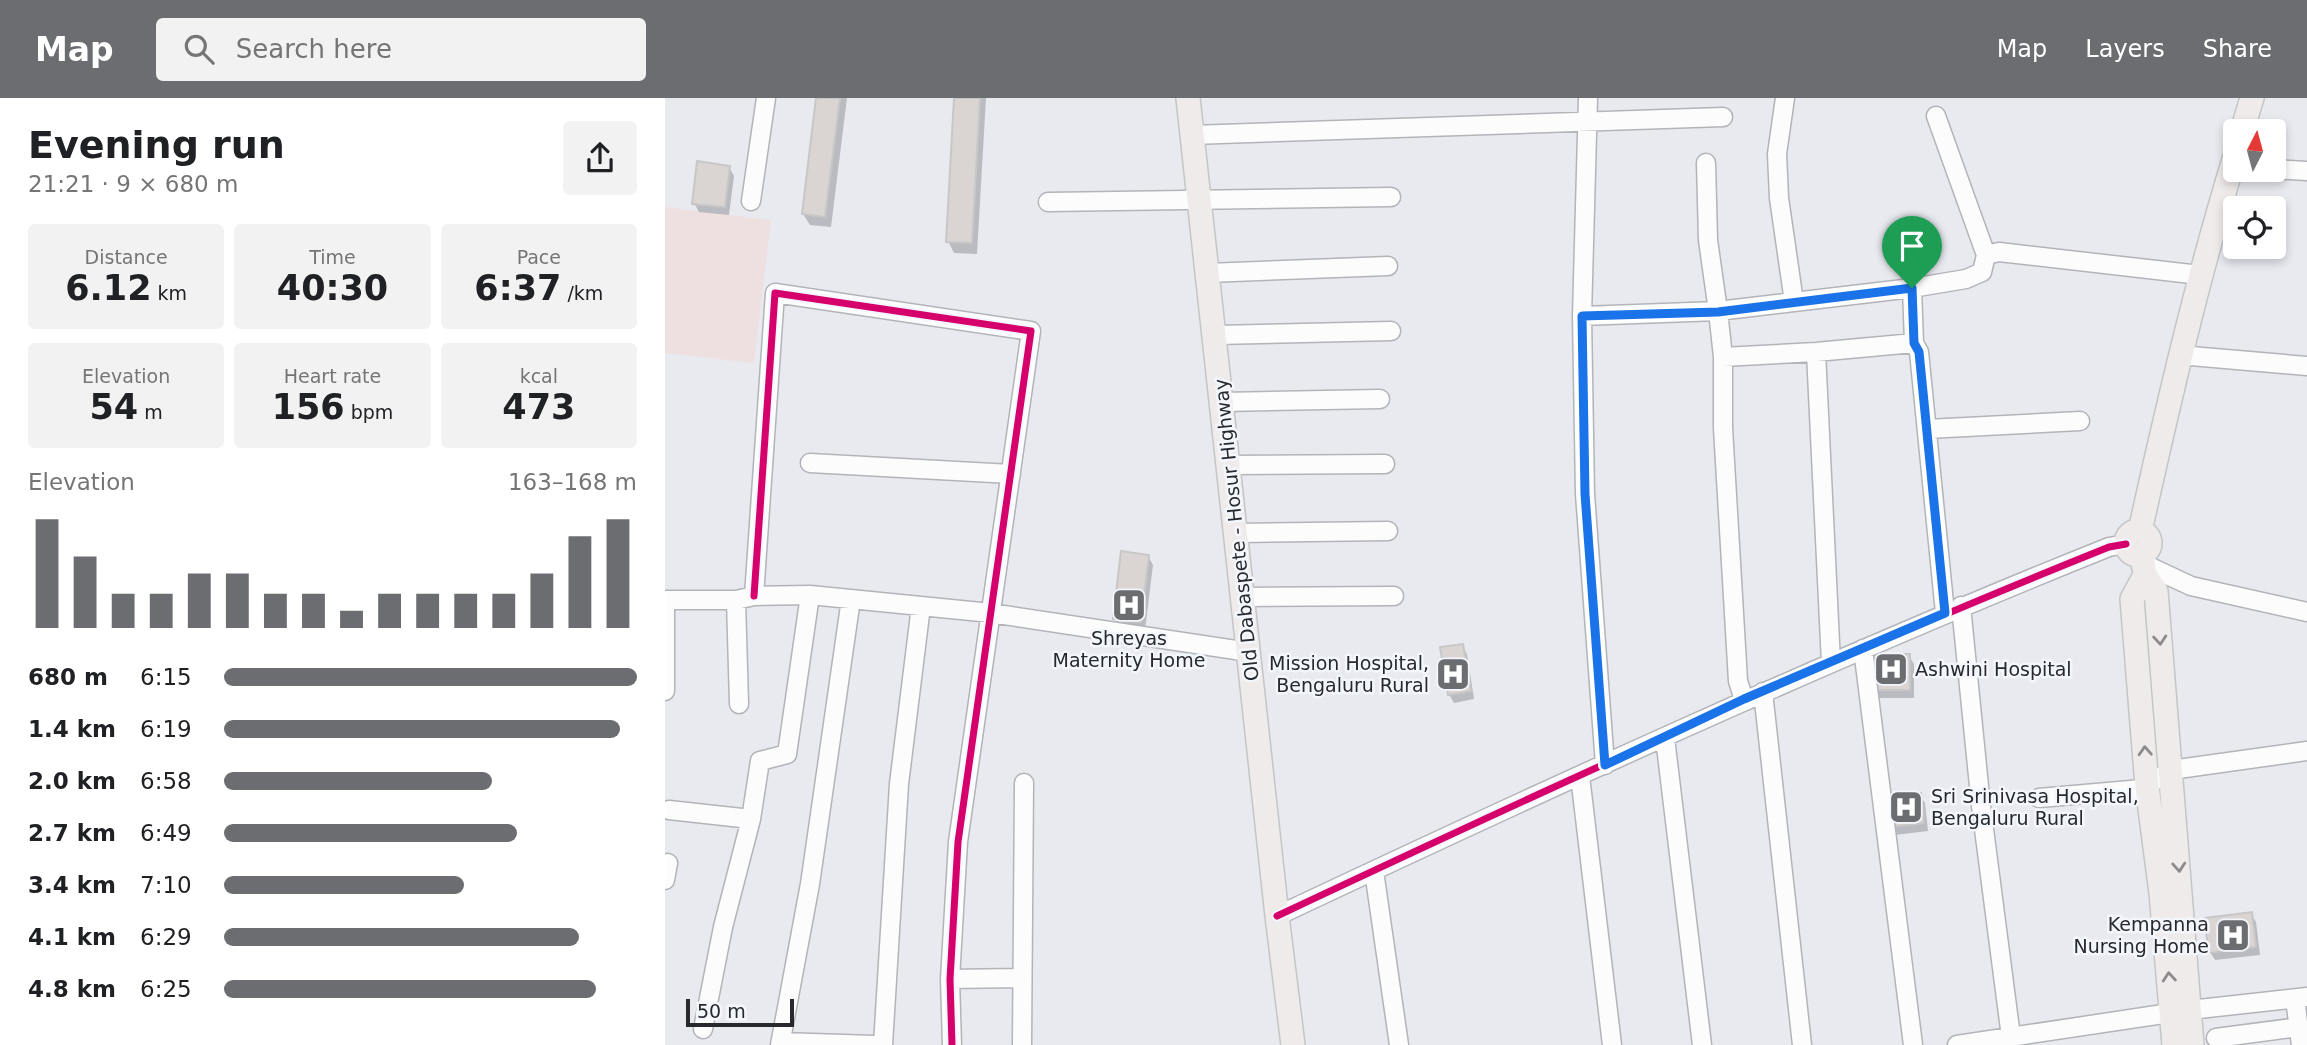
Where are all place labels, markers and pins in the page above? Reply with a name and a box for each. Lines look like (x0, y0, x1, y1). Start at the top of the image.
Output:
pin (1882, 216, 1942, 288)
hospital icon: Shreyas Maternity Home (1110, 586, 1148, 624)
place label: Shreyas Maternity Home (1053, 627, 1205, 671)
hospital icon: Ashwini Hospital (1872, 650, 1910, 688)
place label: Mission Hospital, Bengaluru Rural (1269, 652, 1429, 696)
hospital icon: Mission Hospital, Bengaluru Rural (1434, 655, 1472, 693)
place label: Ashwini Hospital (1915, 658, 2072, 680)
place label: Sri Srinivasa Hospital, Bengaluru Rural (1931, 785, 2139, 829)
hospital icon: Sri Srinivasa Hospital, Bengaluru Rural (1887, 788, 1925, 826)
place label: Kempanna Nursing Home (2074, 913, 2209, 957)
hospital icon: Kempanna Nursing Home (2214, 916, 2252, 954)

